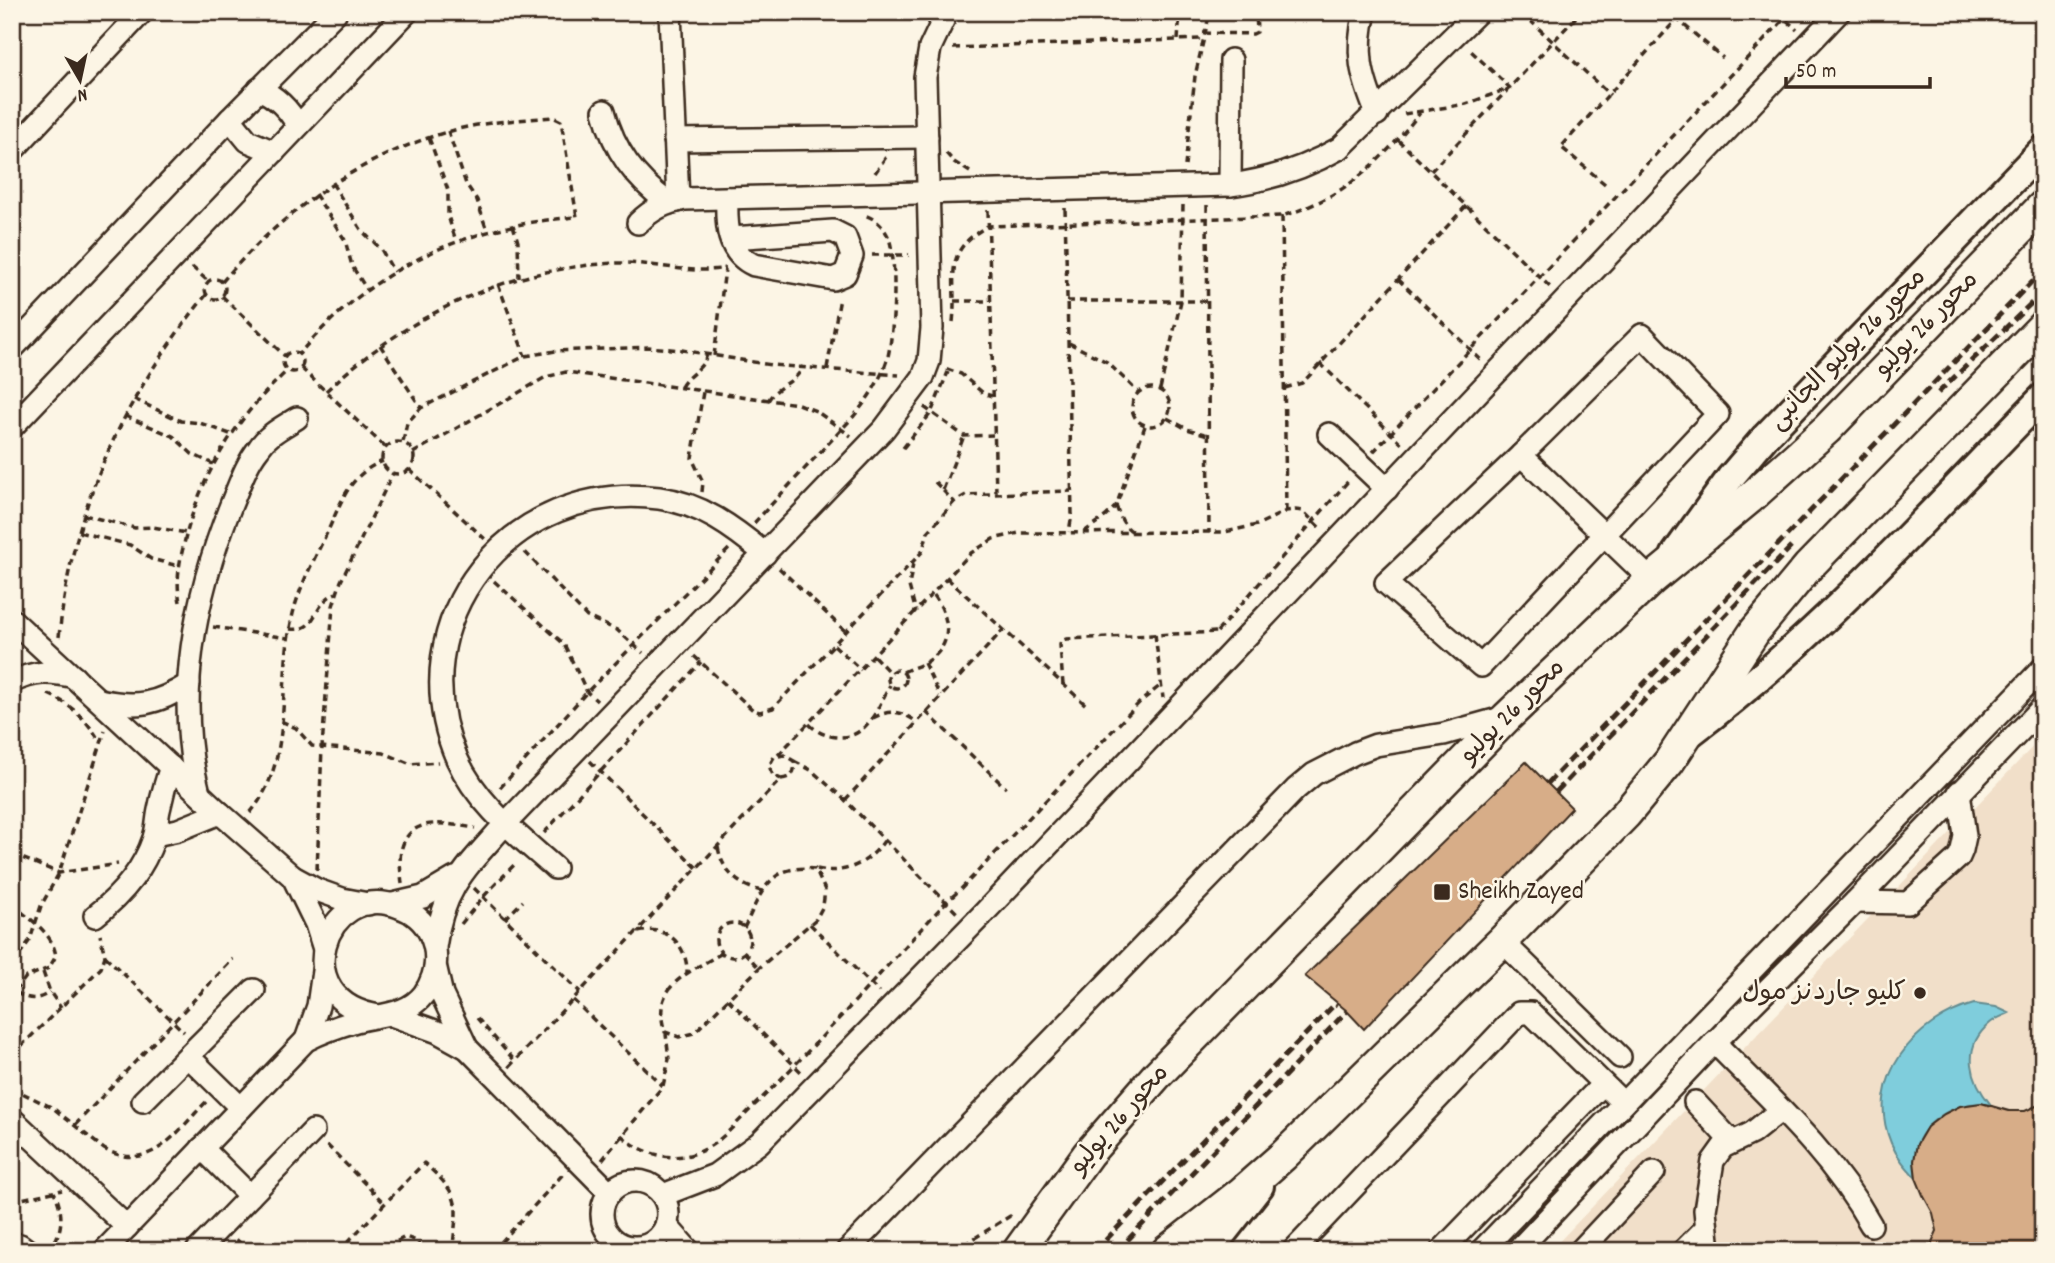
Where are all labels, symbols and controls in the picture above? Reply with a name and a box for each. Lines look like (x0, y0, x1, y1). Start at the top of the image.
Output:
north arrow (46, 46, 116, 116)
scale bar (1786, 46, 1929, 90)
text: 50 m (1796, 58, 1836, 88)
text: N (75, 79, 89, 107)
street label: محور 26 يوليو الجانبى (1761, 260, 1935, 440)
street label: محور 26 يوليو (1866, 263, 1988, 388)
street label: محور 26 يوليو (1451, 651, 1574, 774)
place label: Sheikh Zayed (1458, 874, 1584, 911)
marker: Sheikh Zayed (1432, 882, 1452, 902)
place label: كليو جاردنز مول (1742, 975, 1906, 1012)
marker: كليو جاردنز مول (1912, 985, 1928, 1001)
street label: محور 26 يوليو (1061, 1056, 1179, 1184)

